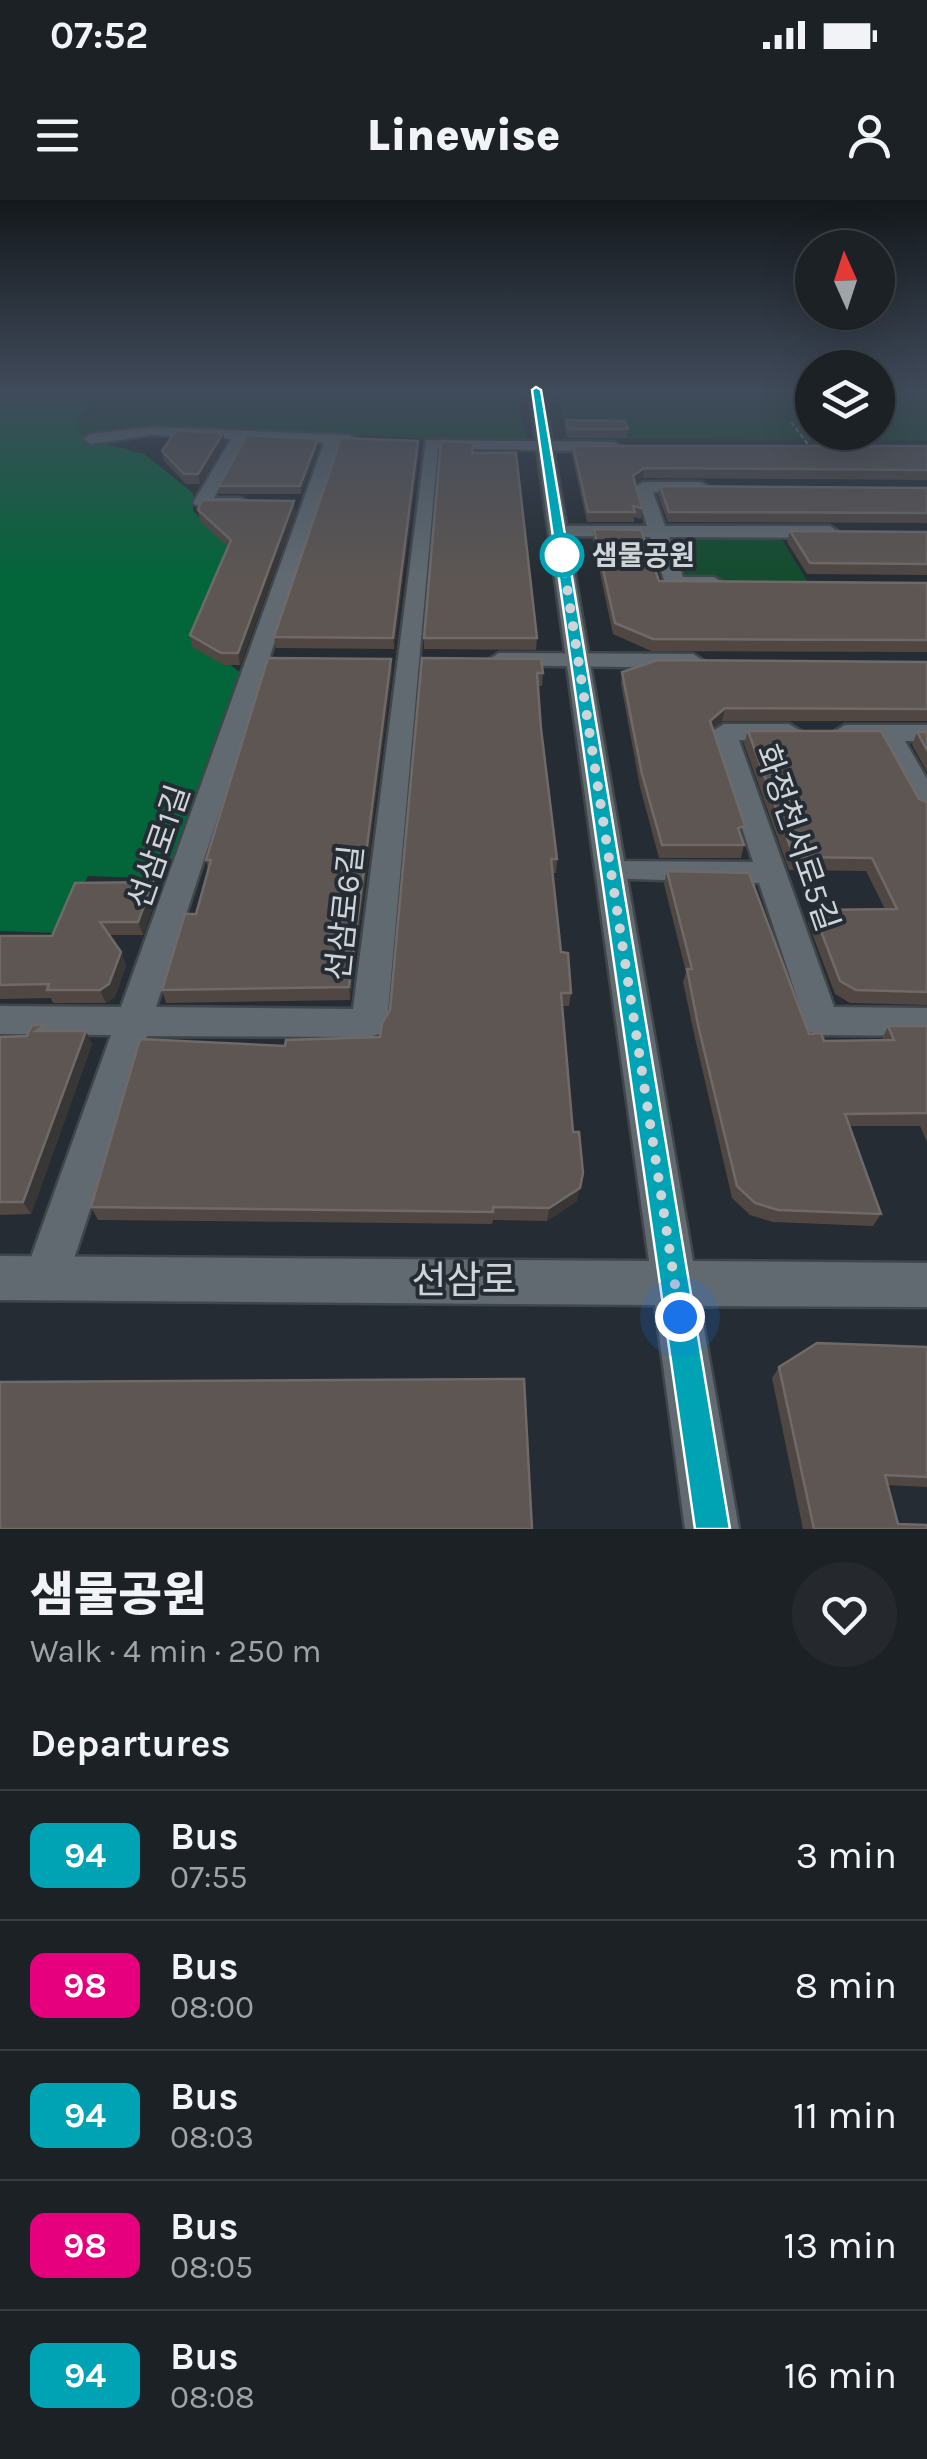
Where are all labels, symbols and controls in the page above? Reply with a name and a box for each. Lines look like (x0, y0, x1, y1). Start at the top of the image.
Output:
text: 07:52 (50, 13, 148, 58)
icon: menu (30, 108, 85, 163)
icon: person (842, 108, 897, 163)
text: Linewise (367, 109, 560, 161)
north arrow (795, 230, 895, 330)
map controls (795, 230, 895, 450)
button: layers (795, 350, 895, 450)
marker: 샘물공원 (541, 534, 583, 576)
place label: 샘물공원 (592, 539, 695, 572)
street label: 화정천서로5길 (748, 740, 846, 936)
street label: 선삼로1길 (121, 780, 197, 914)
street label: 선삼로6길 (319, 843, 371, 983)
street label: 선삼로 (412, 1258, 516, 1303)
your location (655, 1292, 705, 1342)
button: heart (792, 1562, 897, 1667)
text: 샘물공원 (30, 1567, 207, 1623)
text: Walk · 4 min · 250 m (30, 1633, 321, 1670)
text: Departures (30, 1721, 230, 1766)
text: Bus (170, 1814, 239, 1859)
text: 3 min (796, 1833, 897, 1878)
text: 94 (64, 1835, 106, 1876)
text: 07:55 (170, 1859, 248, 1896)
text: Bus (170, 1944, 239, 1989)
text: 8 min (795, 1963, 897, 2008)
text: 98 (63, 1965, 107, 2006)
text: 08:00 (170, 1989, 254, 2026)
text: Bus (170, 2074, 239, 2119)
text: 11 min (793, 2093, 897, 2138)
text: 94 (64, 2095, 106, 2136)
text: 08:03 (170, 2119, 254, 2156)
text: Bus (170, 2204, 239, 2249)
text: 13 min (783, 2223, 897, 2268)
text: 98 (63, 2225, 107, 2266)
text: 08:05 (170, 2249, 253, 2286)
text: Bus (170, 2334, 239, 2379)
text: 16 min (784, 2353, 897, 2398)
text: 94 (64, 2355, 106, 2396)
text: 08:08 (170, 2379, 255, 2416)

